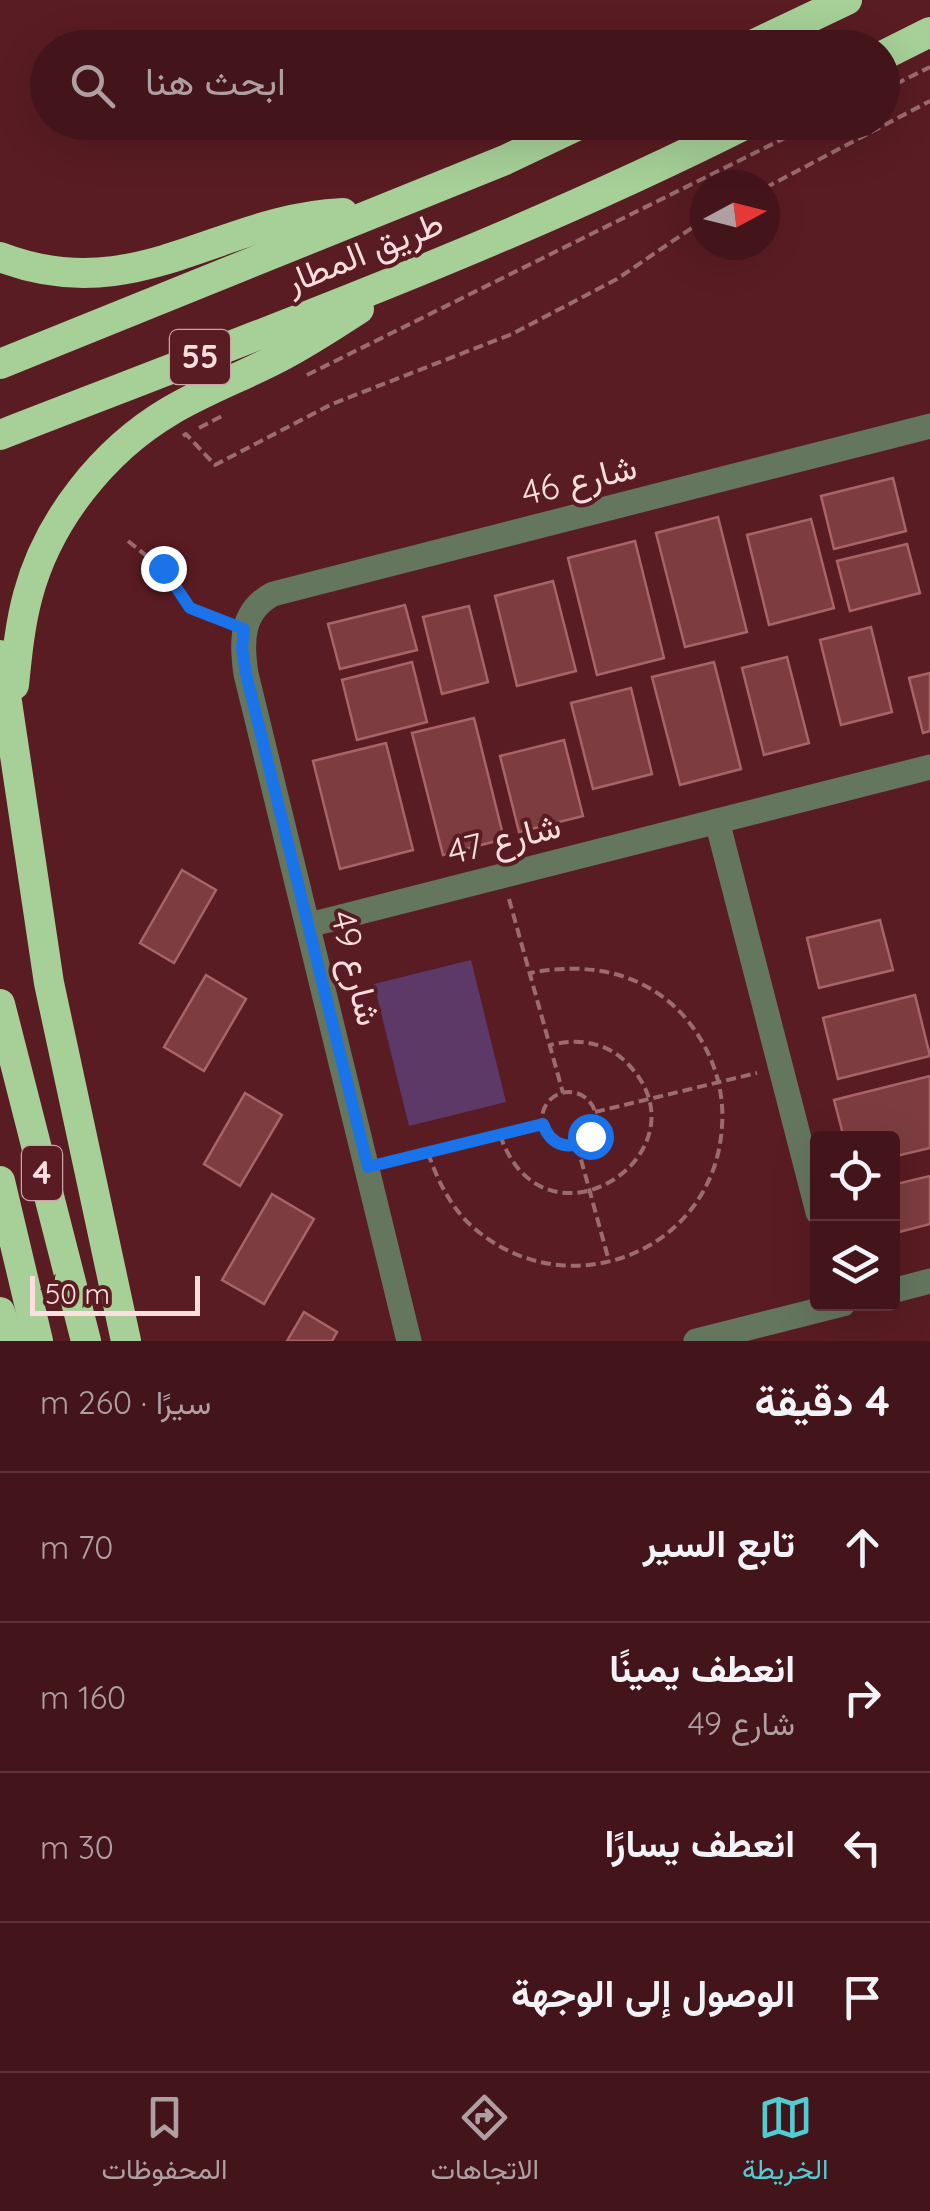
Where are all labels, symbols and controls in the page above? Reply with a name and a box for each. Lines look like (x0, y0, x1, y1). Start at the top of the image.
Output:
search box (30, 30, 900, 140)
text: ابحث هنا (145, 57, 286, 105)
icon: search (65, 58, 120, 113)
north arrow (690, 170, 780, 260)
street label: طريق المطار (277, 199, 450, 304)
road number: 55 (170, 330, 230, 384)
street label: شارع 46 (517, 444, 642, 517)
route end (141, 546, 187, 592)
street label: شارع 47 (442, 803, 566, 876)
street label: شارع 49 (319, 906, 392, 1031)
route start (568, 1114, 614, 1160)
map controls (810, 1131, 900, 1311)
button: locate (810, 1131, 900, 1221)
road number: 4 (22, 1146, 62, 1200)
button: layers (810, 1221, 900, 1311)
scale bar (30, 1271, 200, 1316)
text: 50 m (45, 1276, 110, 1311)
text: 4 دقيقة (755, 1374, 890, 1427)
text: سيرًا · 260 m (40, 1382, 211, 1422)
text: تابع السير (643, 1519, 795, 1567)
icon: ahead (835, 1520, 890, 1575)
text: 70 m (40, 1527, 113, 1567)
text: انعطف يمينًا (609, 1644, 795, 1692)
icon: right (835, 1670, 890, 1725)
text: 160 m (40, 1677, 126, 1717)
text: شارع 49 (688, 1703, 795, 1743)
text: انعطف يسارًا (605, 1819, 795, 1867)
icon: left (835, 1820, 890, 1875)
text: 30 m (40, 1827, 114, 1867)
text: الوصول إلى الوجهة (511, 1969, 795, 2017)
icon: arrive (835, 1970, 890, 2025)
tab: المحفوظات (101, 2090, 228, 2194)
tab: الاتجاهات (430, 2090, 539, 2194)
tab: الخريطة (742, 2090, 829, 2194)

